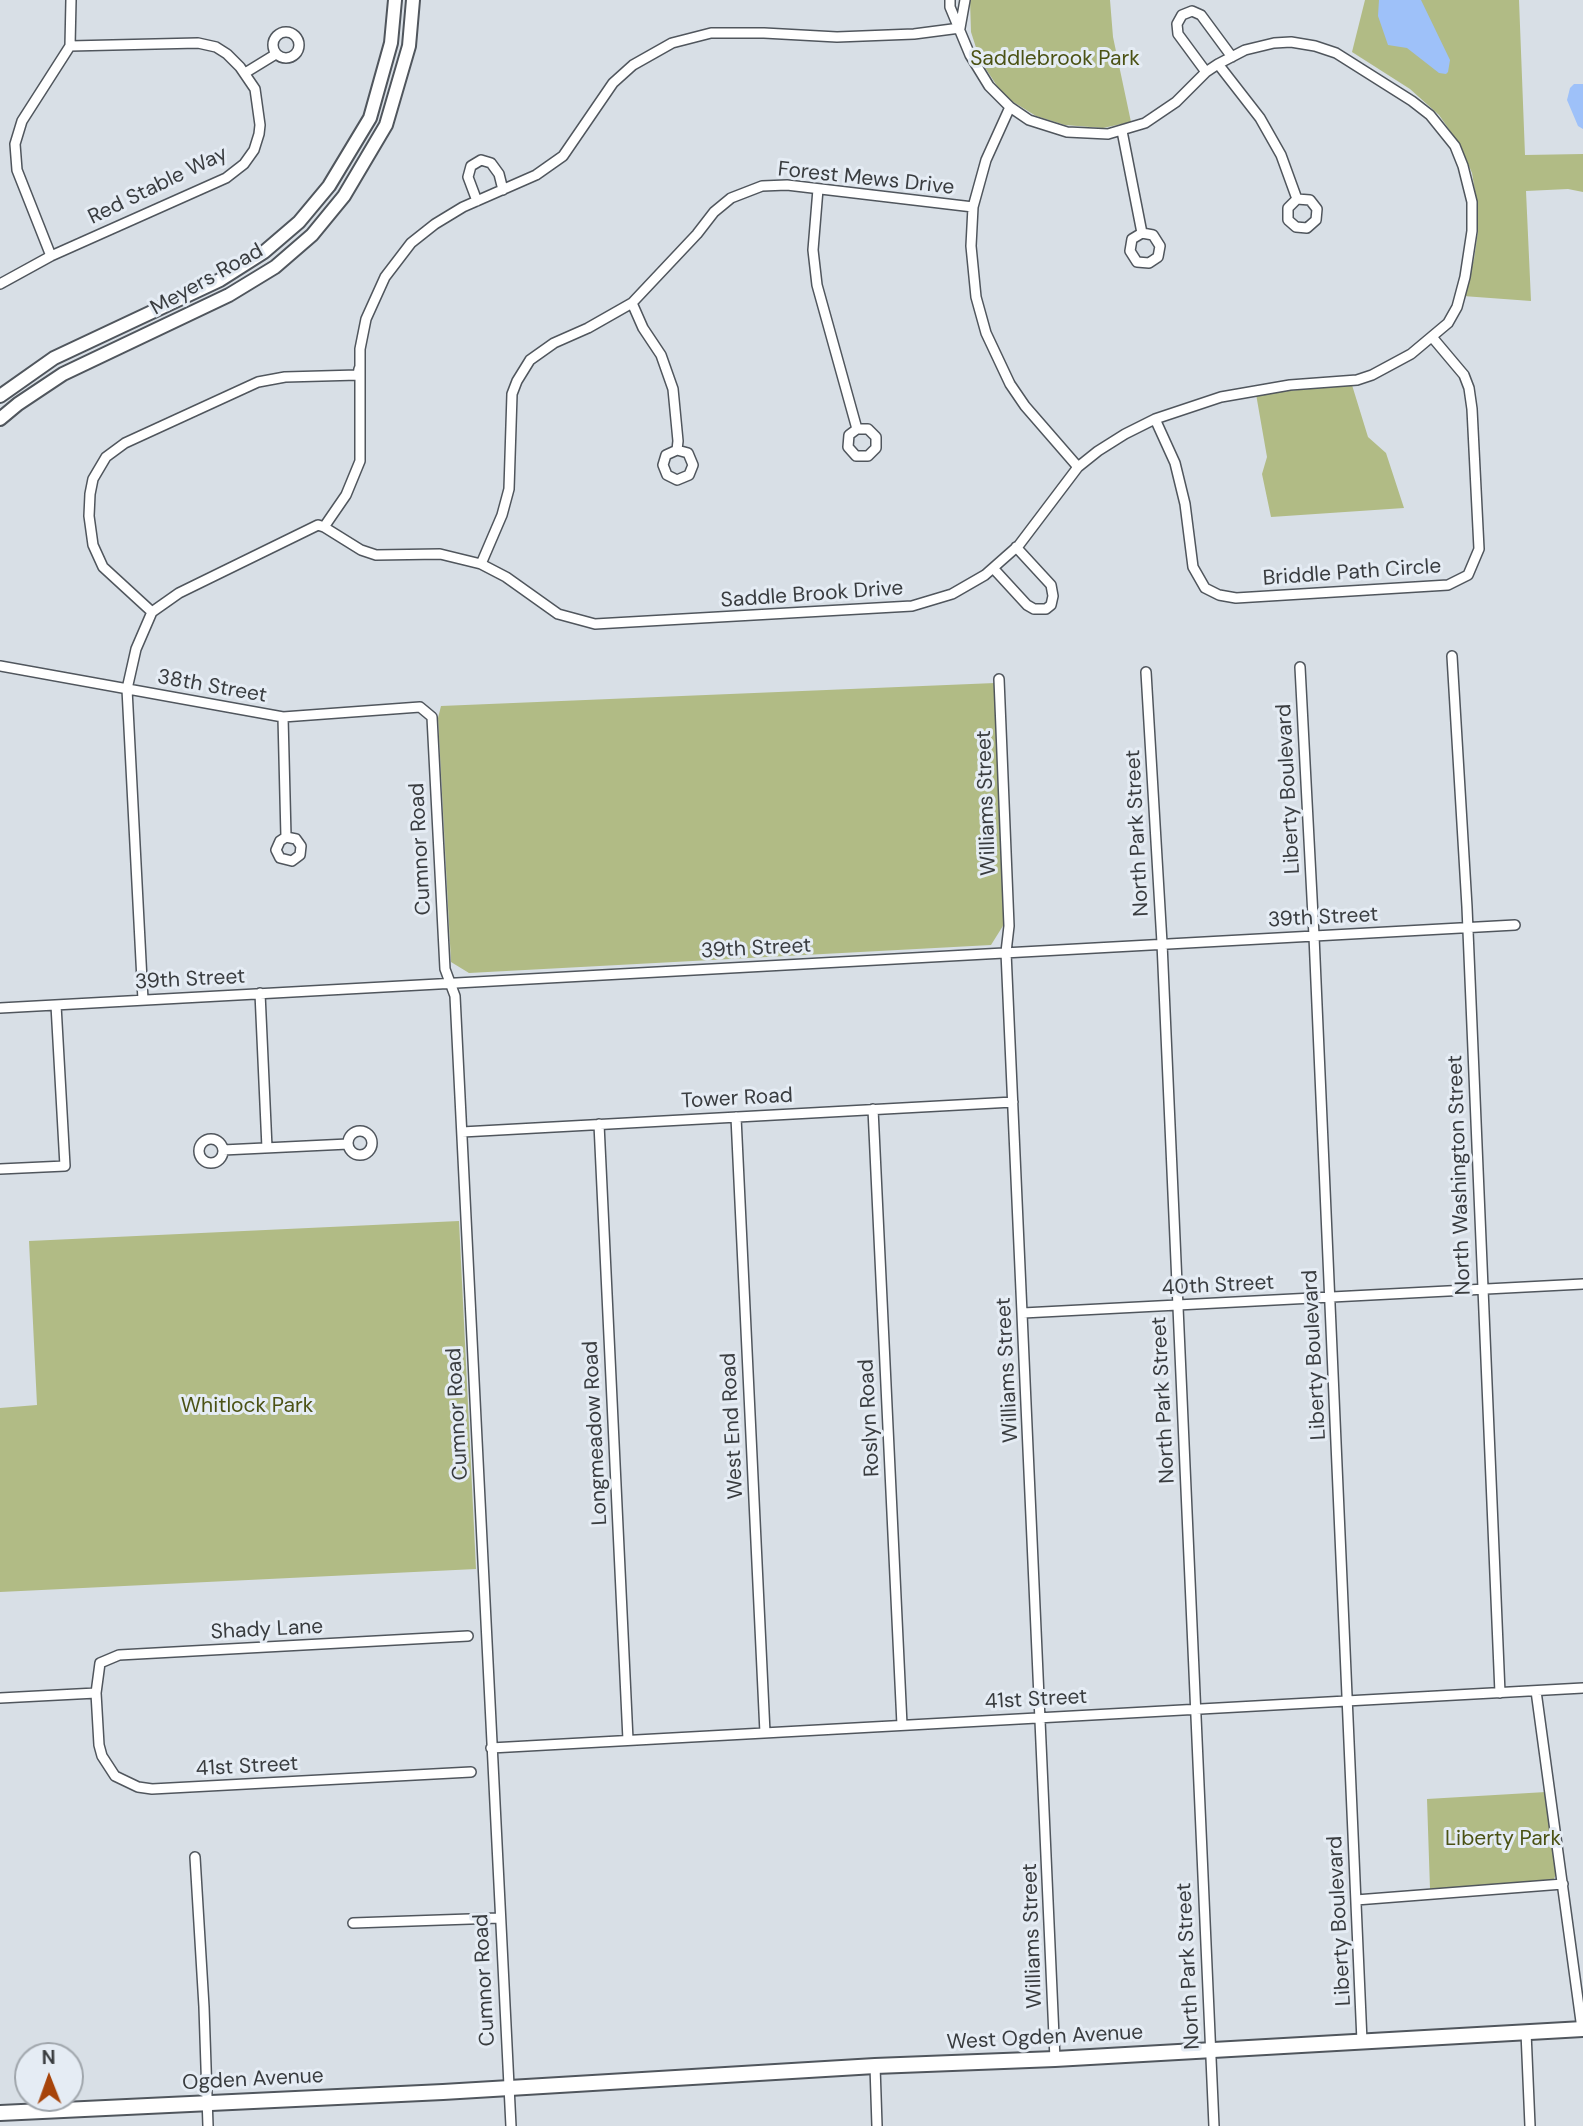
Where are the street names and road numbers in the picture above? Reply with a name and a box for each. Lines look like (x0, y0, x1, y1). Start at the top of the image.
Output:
street label: Red Stable Way (84, 141, 232, 231)
street label: Forest Mews Drive (776, 157, 956, 201)
street label: Meyers Road (146, 239, 268, 321)
street label: Briddle Path Circle (1262, 554, 1442, 592)
street label: Saddle Brook Drive (720, 576, 904, 614)
street label: 38th Street (155, 665, 269, 709)
street label: Liberty Boulevard (1272, 703, 1306, 875)
street label: Williams Street (972, 730, 1002, 876)
street label: North Park Street (1121, 749, 1155, 917)
street label: Cumnor Road (405, 782, 437, 916)
street label: 39th Street (1267, 903, 1379, 933)
street label: 39th Street (700, 934, 812, 964)
street label: 39th Street (134, 965, 246, 995)
street label: North Washington Street (1443, 1054, 1477, 1296)
street label: Tower Road (681, 1083, 793, 1115)
street label: Liberty Boulevard (1298, 1269, 1332, 1441)
street label: 40th Street (1161, 1270, 1275, 1302)
street label: Williams Street (992, 1297, 1024, 1443)
street label: North Park Street (1147, 1316, 1181, 1484)
street label: Longmeadow Road (579, 1340, 613, 1526)
street label: Cumnor Road (442, 1347, 474, 1481)
street label: West End Road (717, 1352, 749, 1500)
street label: Roslyn Road (854, 1359, 886, 1477)
street label: Shady Lane (210, 1614, 324, 1646)
street label: 41st Street (984, 1685, 1088, 1715)
street label: 41st Street (195, 1752, 299, 1782)
street label: Liberty Boulevard (1323, 1835, 1357, 2007)
street label: Williams Street (1018, 1863, 1048, 2009)
street label: North Park Street (1172, 1882, 1206, 2050)
street label: Cumnor Road (469, 1913, 501, 2047)
street label: West Ogden Avenue (946, 2020, 1144, 2056)
street label: Ogden Avenue (182, 2064, 324, 2096)

